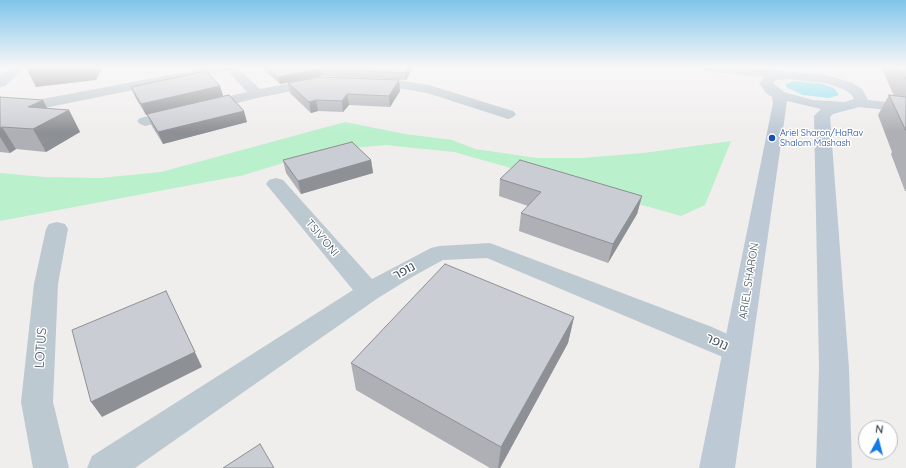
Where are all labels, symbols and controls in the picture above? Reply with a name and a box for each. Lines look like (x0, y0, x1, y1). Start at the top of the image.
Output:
place label: Ariel Sharon/HaRav Shalom Mashash (780, 128, 863, 149)
marker: Ariel Sharon/HaRav Shalom Mashash (767, 133, 777, 143)
street label: TSIV'ONI (303, 217, 341, 259)
street label: ARIEL SHARON (736, 242, 762, 320)
street label: נופר (390, 259, 418, 283)
street label: LOTUS (32, 327, 50, 369)
street label: נופר (703, 330, 731, 354)
north arrow (858, 420, 898, 460)
text: N (874, 422, 884, 437)

